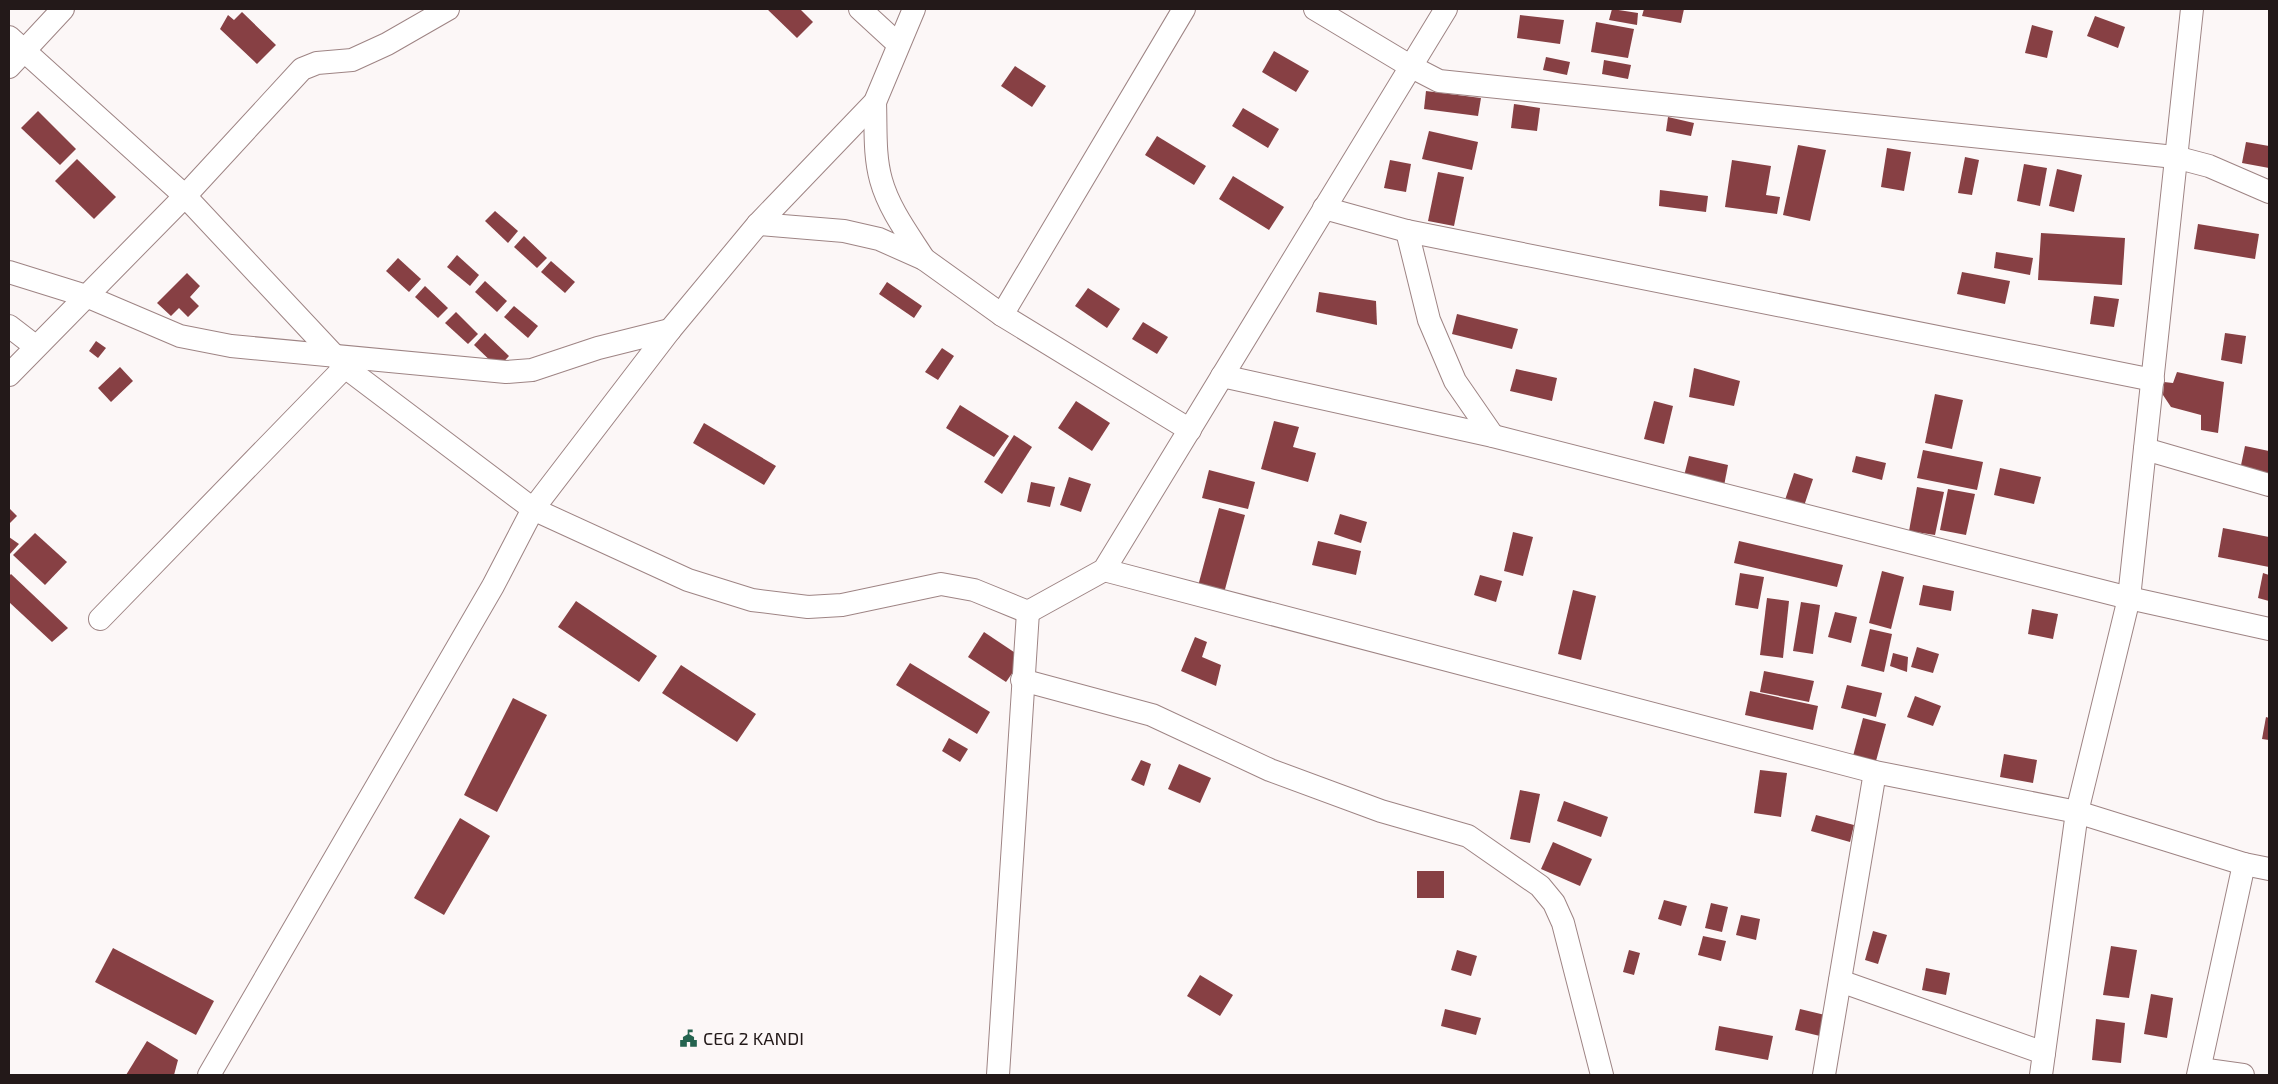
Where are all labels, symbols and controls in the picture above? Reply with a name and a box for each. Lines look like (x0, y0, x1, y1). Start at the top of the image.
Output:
place label: CEG 2 KANDI (703, 1027, 804, 1049)
public building icon: CEG 2 KANDI (679, 1029, 699, 1049)

